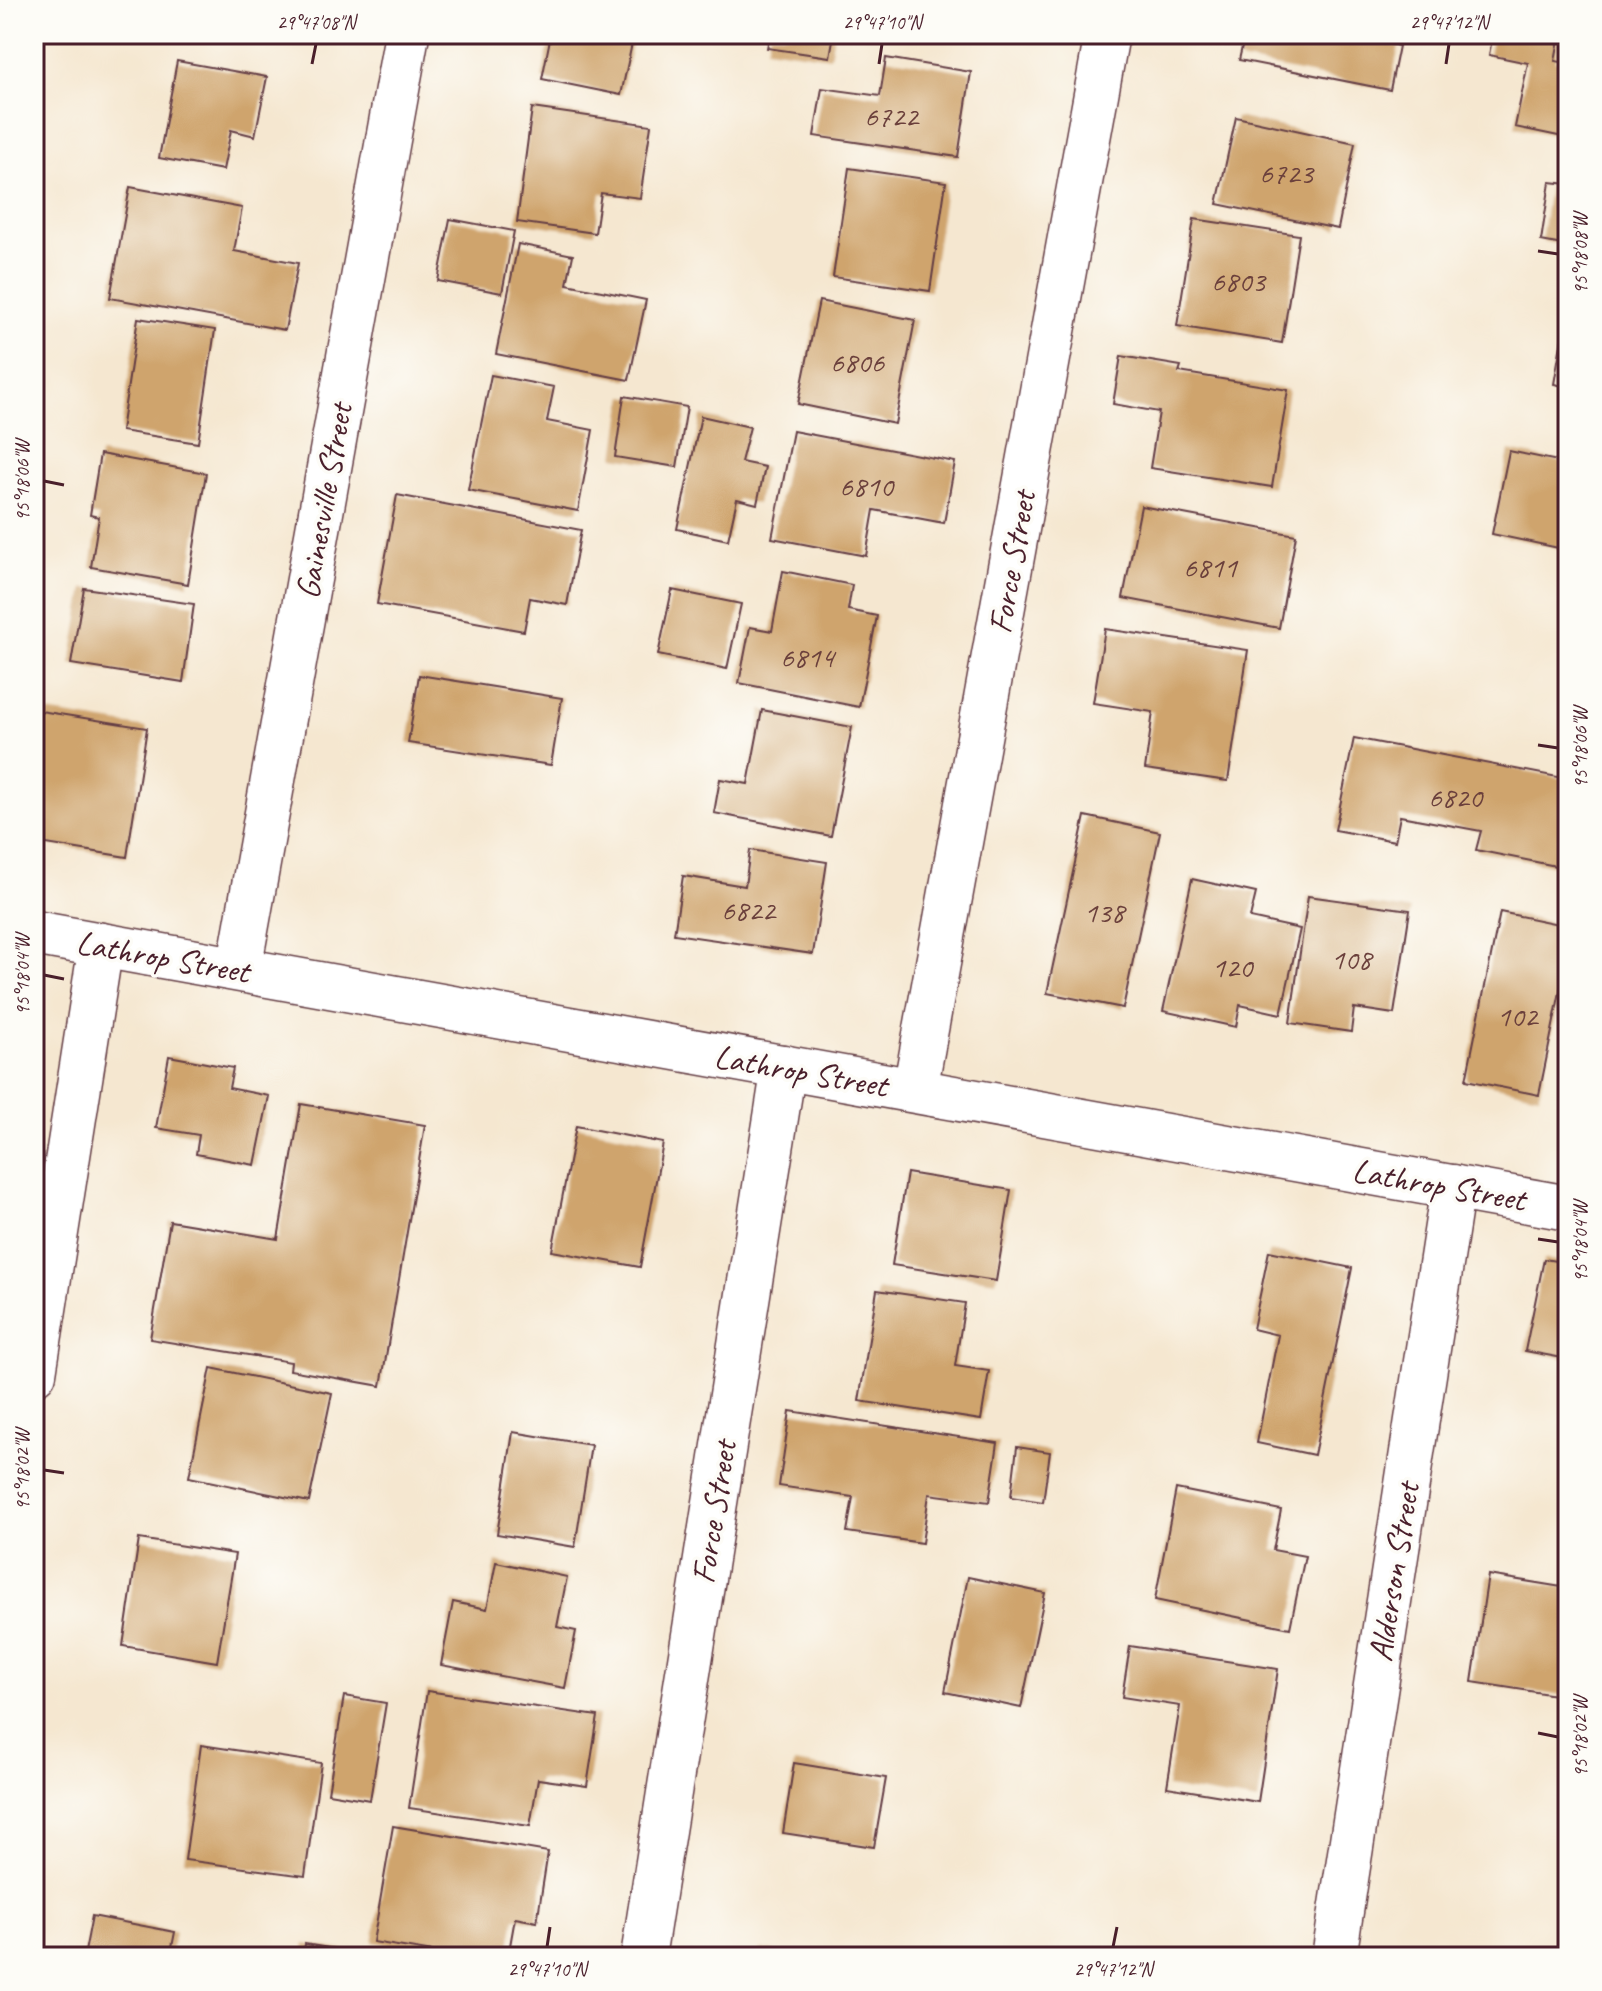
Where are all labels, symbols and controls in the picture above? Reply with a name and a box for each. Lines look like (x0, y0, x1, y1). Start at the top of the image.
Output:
text: 29°47'08"N (277, 10, 358, 35)
text: 29°47'10"N (843, 10, 924, 35)
text: 29°47'12"N (1410, 10, 1491, 35)
house number: 6722 (864, 97, 920, 135)
house number: 6723 (1259, 154, 1316, 192)
text: 95°18'08"W (1568, 210, 1593, 295)
house number: 6803 (1211, 262, 1268, 300)
house number: 6806 (830, 343, 885, 381)
street label: Gainesville Street (285, 396, 362, 602)
text: 95°18'06"W (10, 437, 35, 522)
house number: 6810 (839, 467, 895, 505)
street label: Force Street (978, 484, 1046, 637)
house number: 6811 (1183, 548, 1239, 586)
house number: 6814 (780, 638, 836, 676)
text: 95°18'06"W (1568, 704, 1593, 789)
house number: 6820 (1428, 778, 1485, 816)
house number: 6822 (721, 891, 777, 929)
house number: 138 (1084, 893, 1127, 931)
street label: Lathrop Street (73, 920, 256, 993)
text: 95°18'04"W (10, 931, 35, 1016)
house number: 108 (1331, 940, 1374, 978)
house number: 120 (1212, 948, 1255, 986)
house number: 102 (1497, 997, 1540, 1035)
street label: Lathrop Street (711, 1034, 894, 1107)
street label: Lathrop Street (1349, 1148, 1532, 1221)
text: 95°18'04"W (1568, 1198, 1593, 1283)
text: 95°18'02"W (10, 1426, 35, 1511)
street label: Force Street (681, 1434, 747, 1586)
street label: Alderson Street (1358, 1476, 1429, 1664)
text: 95°18'02"W (1568, 1693, 1593, 1778)
text: 29°47'10"N (508, 1957, 589, 1982)
text: 29°47'12"N (1074, 1957, 1155, 1982)

